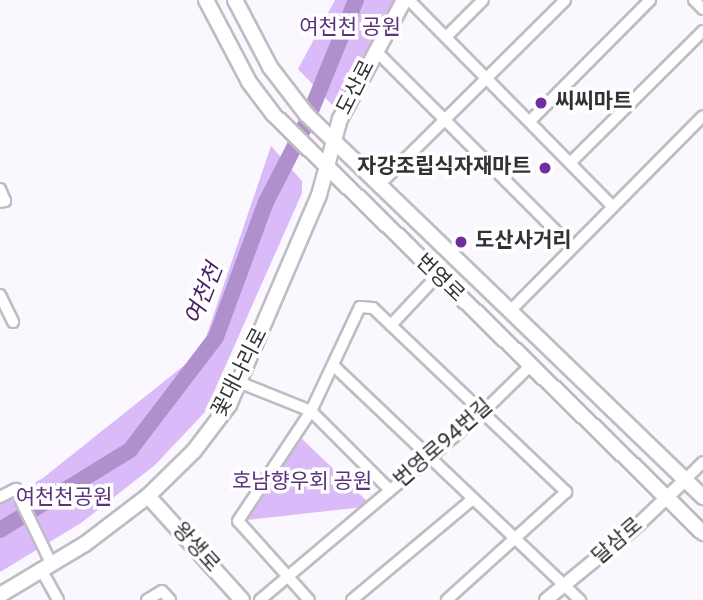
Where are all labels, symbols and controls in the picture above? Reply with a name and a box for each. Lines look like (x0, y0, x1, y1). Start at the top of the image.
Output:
park label: 여천천 공원 (299, 16, 401, 42)
street label: 도산로 (333, 56, 381, 120)
place label: 씨씨마트 (555, 90, 632, 116)
marker: 씨씨마트 (533, 95, 549, 111)
place label: 자강조립식자재마트 (357, 155, 531, 181)
marker: 자강조립식자재마트 (537, 160, 553, 176)
place label: 도산사거리 (475, 229, 572, 255)
marker: 도산사거리 (453, 234, 469, 250)
street label: 번영로 (409, 250, 469, 308)
water label: 여천천 (181, 260, 231, 330)
street label: 꽃대나리로 (208, 324, 274, 422)
street label: 번영로94번길 (390, 394, 498, 494)
park label: 호남향우회 공원 (232, 470, 372, 496)
park label: 여천천공원 (16, 486, 112, 512)
street label: 달삼로 (588, 513, 648, 571)
street label: 왕생로 (166, 518, 224, 578)

